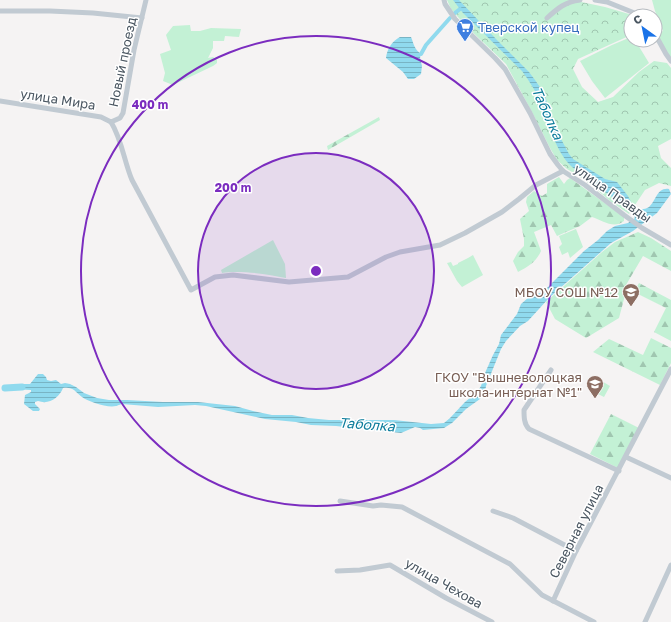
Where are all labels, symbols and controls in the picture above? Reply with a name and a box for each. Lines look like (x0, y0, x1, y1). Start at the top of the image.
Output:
north arrow (623, 8, 663, 48)
text: С (630, 12, 644, 27)
street label: Новый проезд (105, 15, 139, 108)
supermarket icon: Тверской купец (455, 17, 475, 42)
place label: Тверской купец (478, 19, 579, 35)
water label: Таболка (529, 84, 568, 143)
street label: улица Мира (19, 85, 97, 113)
text: 400 m (132, 97, 168, 112)
street label: улица Правды (571, 160, 655, 226)
text: 200 m (215, 180, 251, 195)
centre of rings (309, 264, 323, 278)
school or university icon: МБОУ СОШ №12 (621, 282, 641, 307)
place label: МБОУ СОШ №12 (515, 284, 618, 300)
place label: ГКОУ "Вышневолоцкая школа-интернат №1" (435, 369, 582, 400)
school or university icon: ГКОУ "Вышневолоцкая школа-интернат №1" (585, 374, 605, 399)
water label: Таболка (339, 414, 397, 435)
street label: Северная улица (545, 481, 607, 581)
street label: улица Чехова (402, 554, 486, 612)

